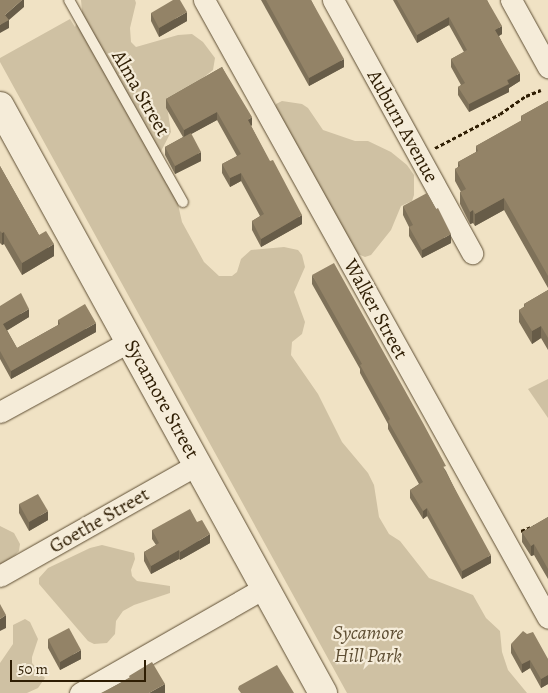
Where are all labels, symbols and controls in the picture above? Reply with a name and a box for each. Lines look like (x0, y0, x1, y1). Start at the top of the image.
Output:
street label: Alma Street (107, 46, 175, 140)
street label: Auburn Avenue (362, 65, 444, 187)
street label: Walker Street (339, 255, 413, 363)
street label: Sycamore Street (119, 335, 205, 463)
street label: Goethe Street (45, 482, 153, 558)
park label: Sycamore Hill Park (333, 621, 403, 668)
scale bar (12, 650, 149, 682)
text: 50 m (18, 659, 48, 679)

